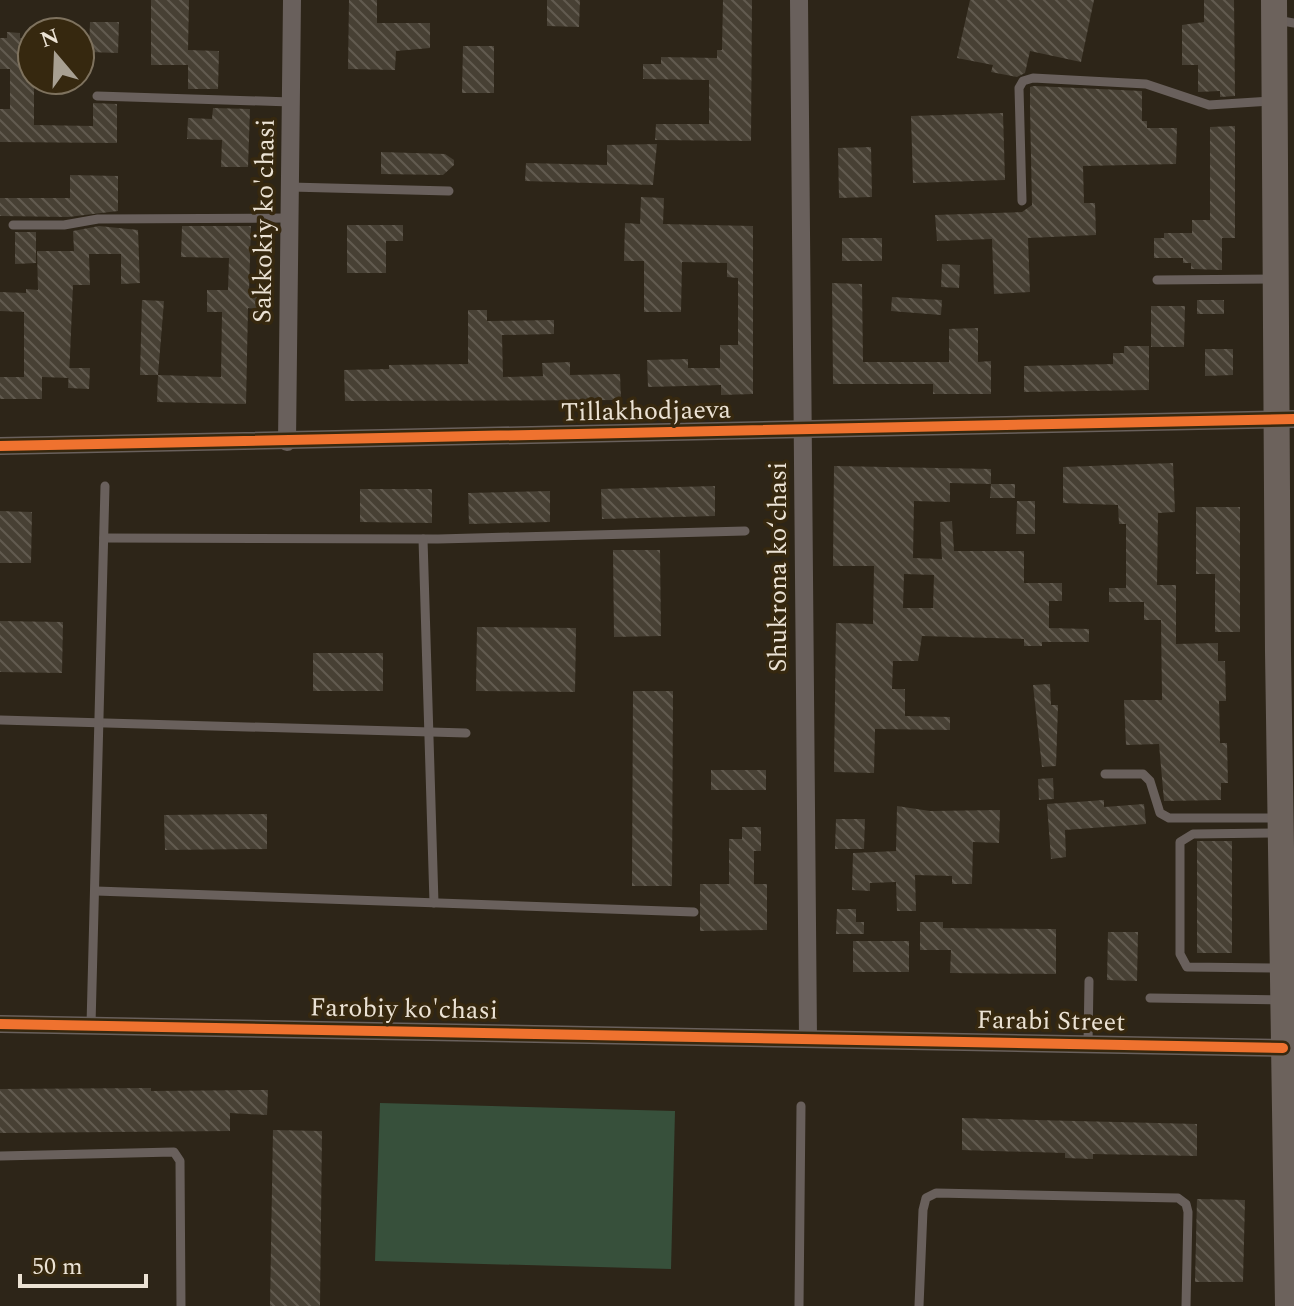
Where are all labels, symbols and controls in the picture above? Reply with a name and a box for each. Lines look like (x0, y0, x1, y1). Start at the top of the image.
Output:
north arrow (16, 16, 96, 96)
text: N (36, 20, 64, 57)
street label: Sakkokiy ko'chasi (242, 118, 286, 324)
street label: Tillakhodjaeva (561, 390, 732, 432)
street label: Shukrona koʻchasi (758, 462, 798, 672)
street label: Farobiy ko'chasi (310, 987, 498, 1031)
street label: Farabi Street (976, 1000, 1126, 1042)
scale bar (20, 1238, 146, 1288)
text: 50 m (32, 1249, 83, 1285)

